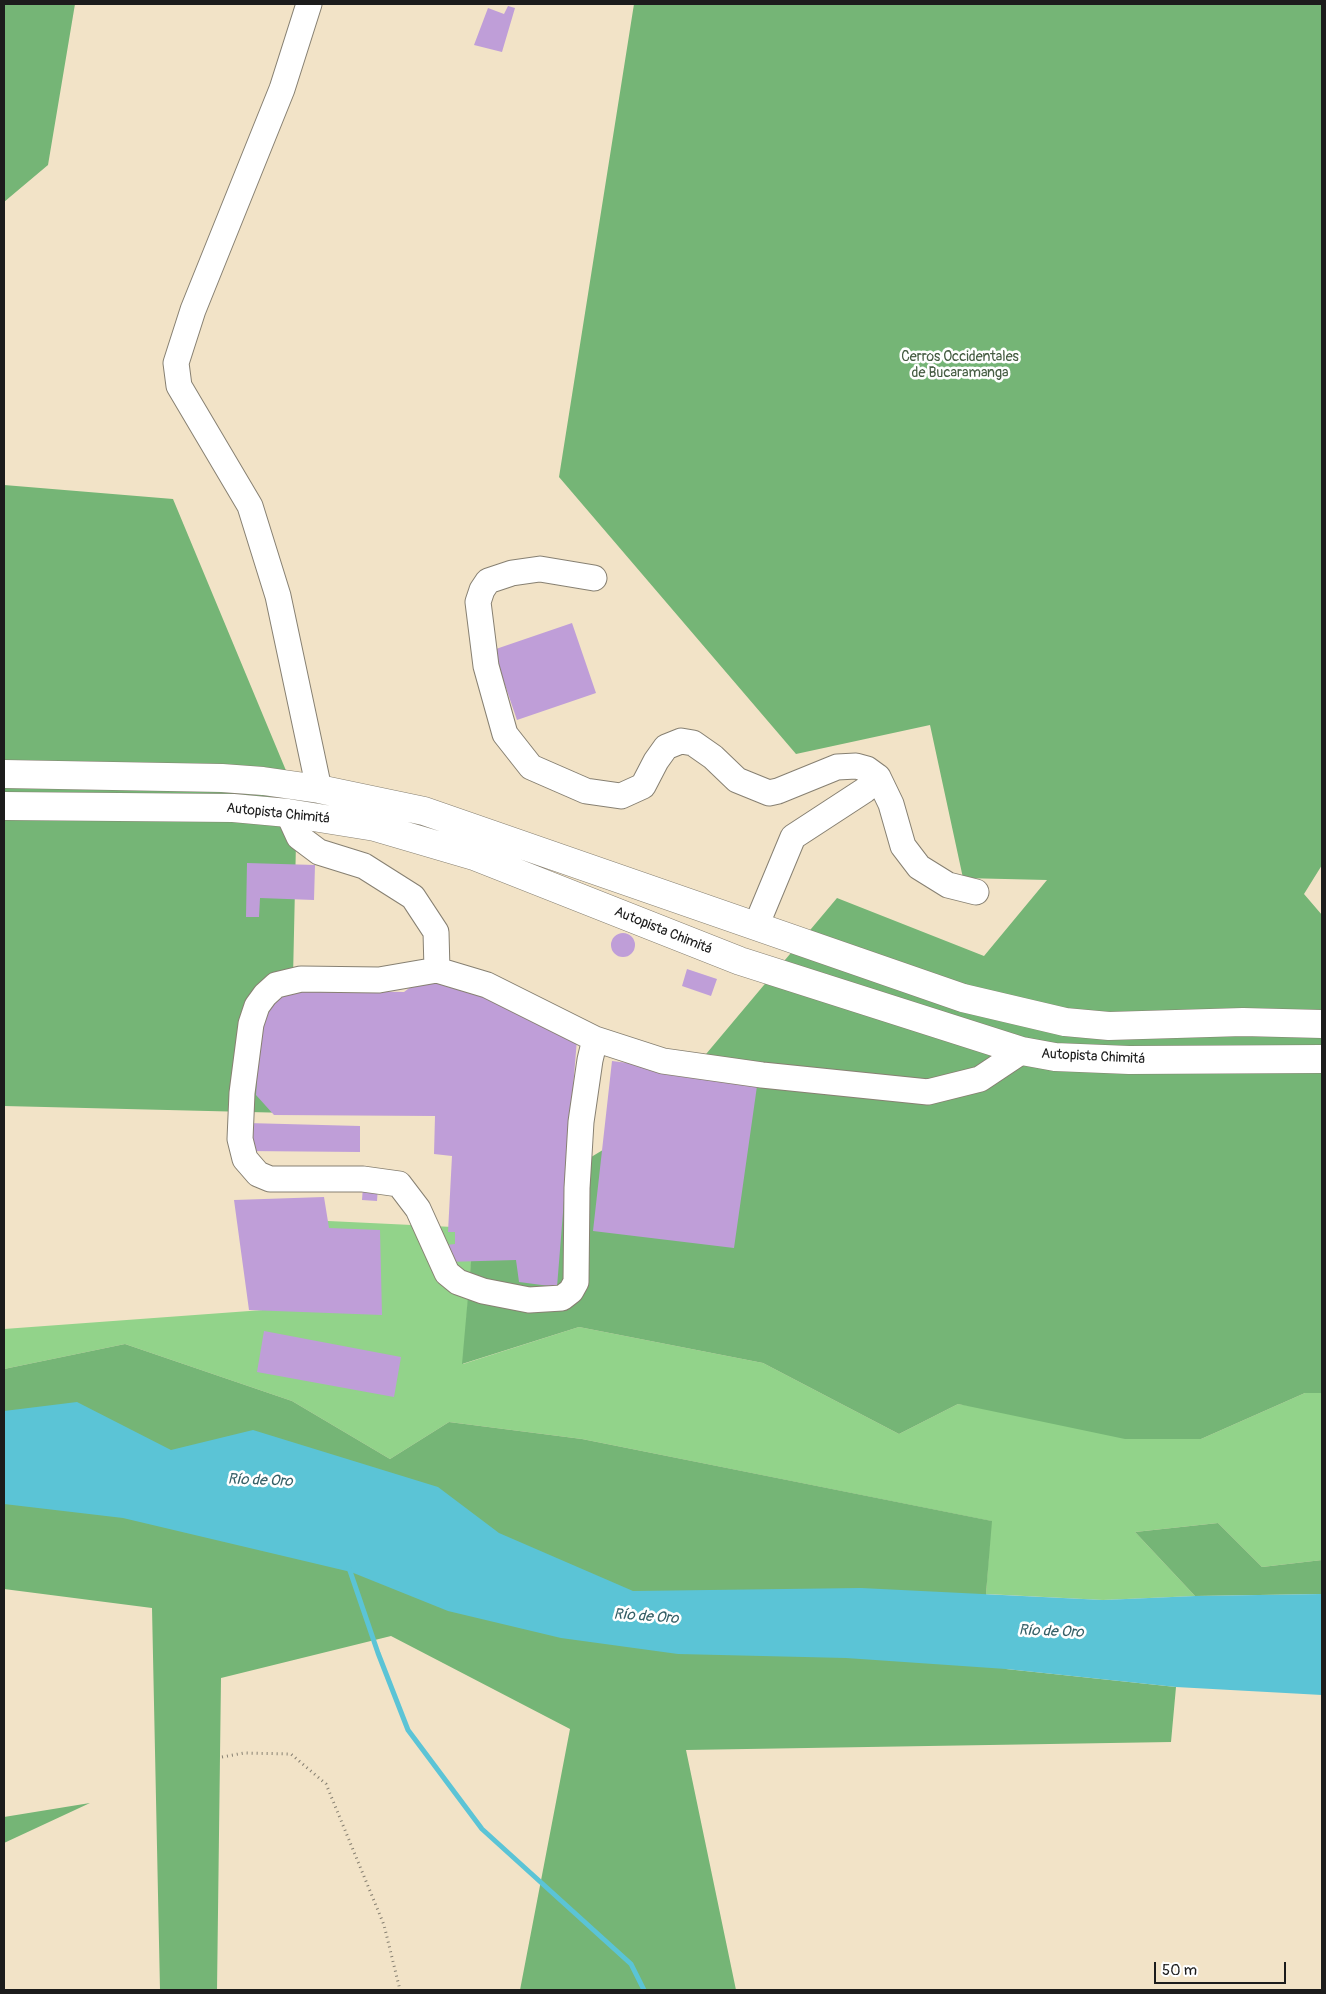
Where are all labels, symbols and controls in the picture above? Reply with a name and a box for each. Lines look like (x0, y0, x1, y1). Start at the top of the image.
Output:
park label: Cerros Occidentales de Bucaramanga (901, 349, 1019, 382)
street label: Autopista Chimitá (225, 800, 331, 828)
street label: Autopista Chimitá (612, 904, 714, 958)
street label: Autopista Chimitá (1041, 1046, 1145, 1068)
water label: Río de Oro (227, 1471, 293, 1491)
water label: Río de Oro (613, 1606, 679, 1628)
water label: Río de Oro (1018, 1622, 1084, 1642)
scale bar (1156, 1952, 1288, 1984)
text: 50 m (1162, 1961, 1197, 1980)

